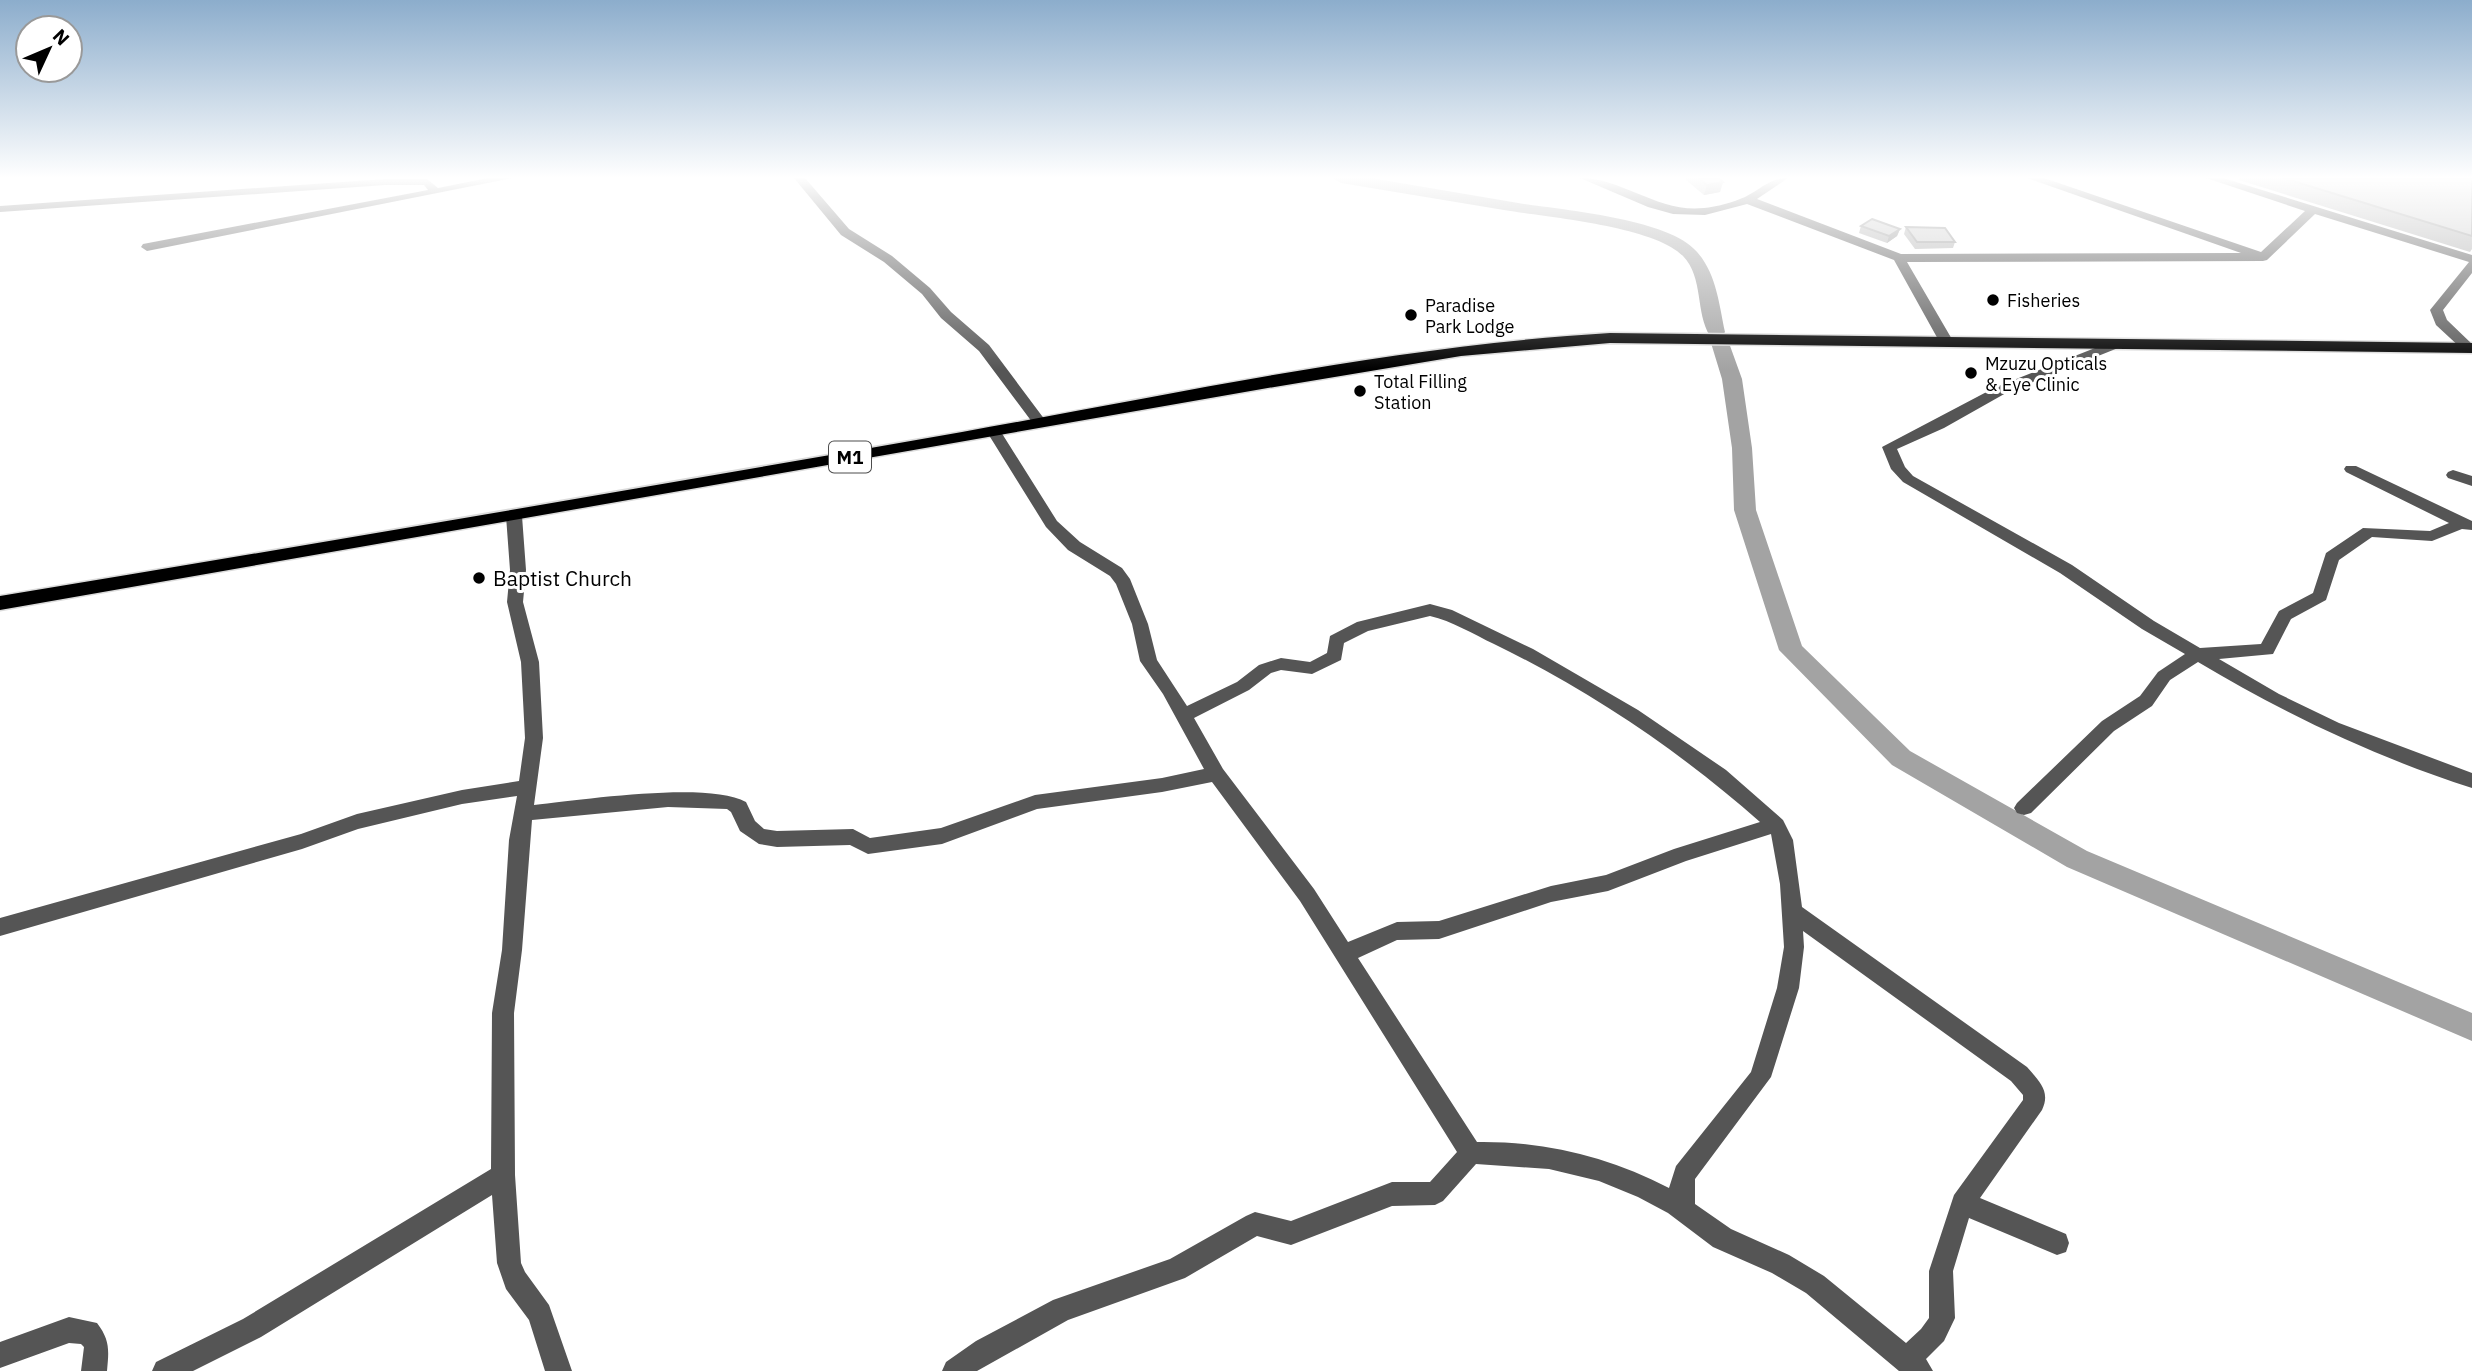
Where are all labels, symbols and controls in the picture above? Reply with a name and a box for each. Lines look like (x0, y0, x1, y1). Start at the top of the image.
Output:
north arrow (14, 14, 84, 84)
text: N (48, 24, 75, 50)
place label: Fisheries (2007, 289, 2080, 312)
marker: Fisheries (1985, 292, 2001, 308)
place label: Paradise Park Lodge (1425, 294, 1514, 338)
marker: Paradise Park Lodge (1403, 307, 1419, 323)
place label: Mzuzu Opticals & Eye Clinic (1985, 352, 2107, 396)
marker: Mzuzu Opticals & Eye Clinic (1963, 365, 1979, 381)
place label: Total Filling Station (1374, 370, 1467, 414)
marker: Total Filling Station (1352, 383, 1368, 399)
road number: M1 (829, 442, 871, 472)
place label: Baptist Church (493, 564, 632, 592)
marker: Baptist Church (471, 570, 487, 586)

